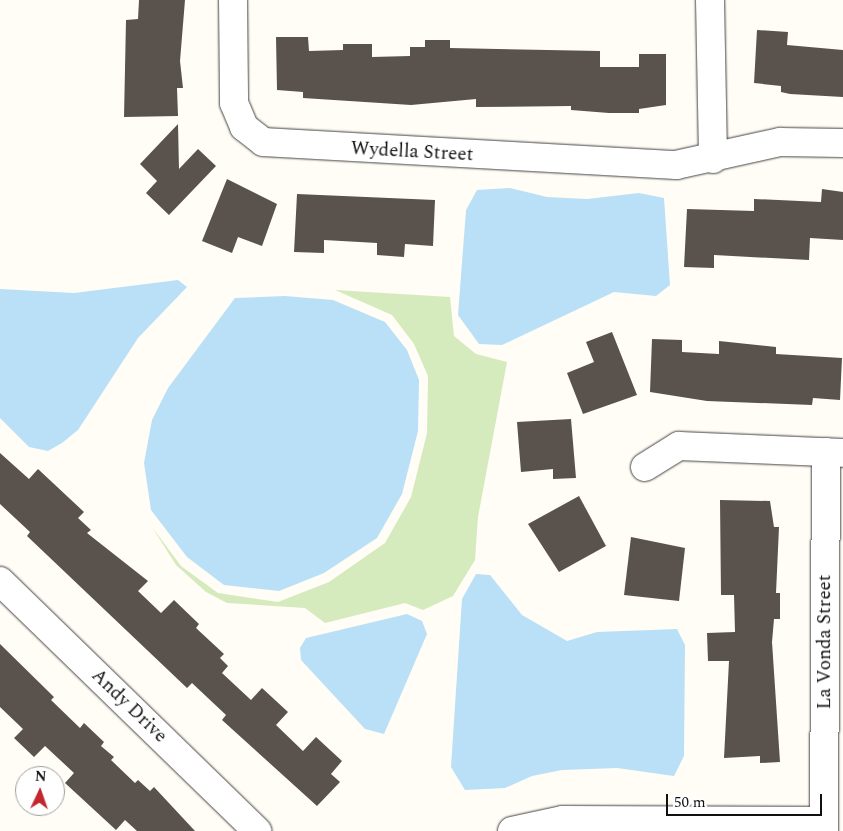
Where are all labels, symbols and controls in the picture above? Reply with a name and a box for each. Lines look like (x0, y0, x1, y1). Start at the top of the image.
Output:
street label: Wydella Street (350, 137, 474, 167)
street label: La Vonda Street (814, 575, 836, 709)
street label: Andy Drive (86, 664, 172, 748)
north arrow (15, 766, 65, 816)
text: N (34, 766, 47, 787)
scale bar (668, 784, 824, 816)
text: 50 m (674, 791, 706, 814)

